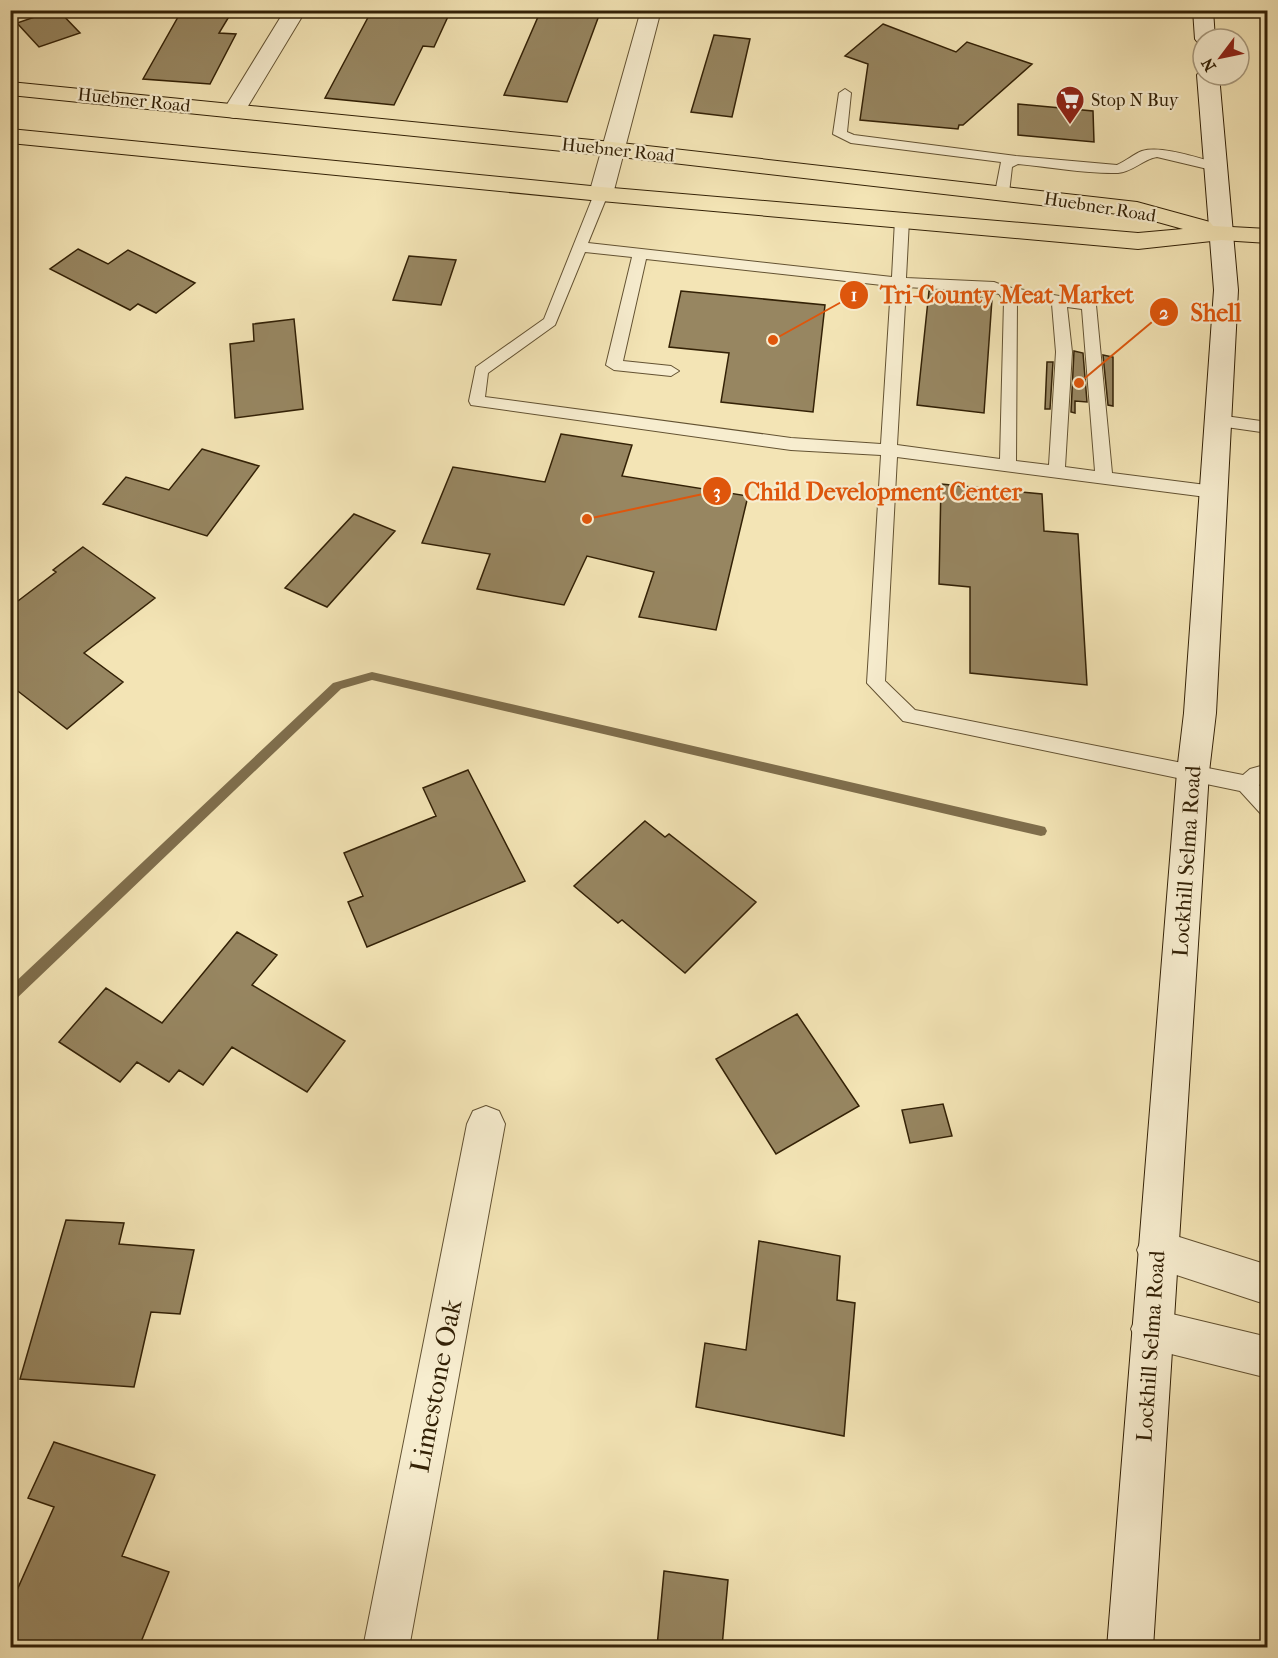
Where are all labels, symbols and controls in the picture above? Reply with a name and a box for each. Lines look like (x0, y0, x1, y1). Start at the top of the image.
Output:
north arrow (1191, 27, 1251, 87)
text: N (1197, 54, 1220, 75)
street label: Huebner Road (77, 84, 192, 117)
supermarket icon: Stop N Buy (1054, 84, 1086, 126)
place label: Stop N Buy (1091, 90, 1180, 111)
street label: Huebner Road (561, 134, 676, 167)
street label: Huebner Road (1042, 188, 1158, 227)
callout: Tri-County Meat Market (839, 274, 1146, 316)
text: Tri-County Meat Market (879, 281, 1134, 309)
text: 1 (851, 285, 857, 306)
callout: Shell (1149, 291, 1253, 333)
text: Shell (1191, 299, 1242, 327)
text: 2 (1159, 303, 1169, 324)
callout: Child Development Center (702, 470, 1034, 512)
text: Child Development Center (744, 478, 1023, 506)
text: 3 (713, 482, 721, 503)
street label: Lockhill Selma Road (1167, 764, 1207, 958)
street label: Lockhill Selma Road (1131, 1249, 1171, 1443)
street label: Limestone Oak (404, 1296, 469, 1475)

